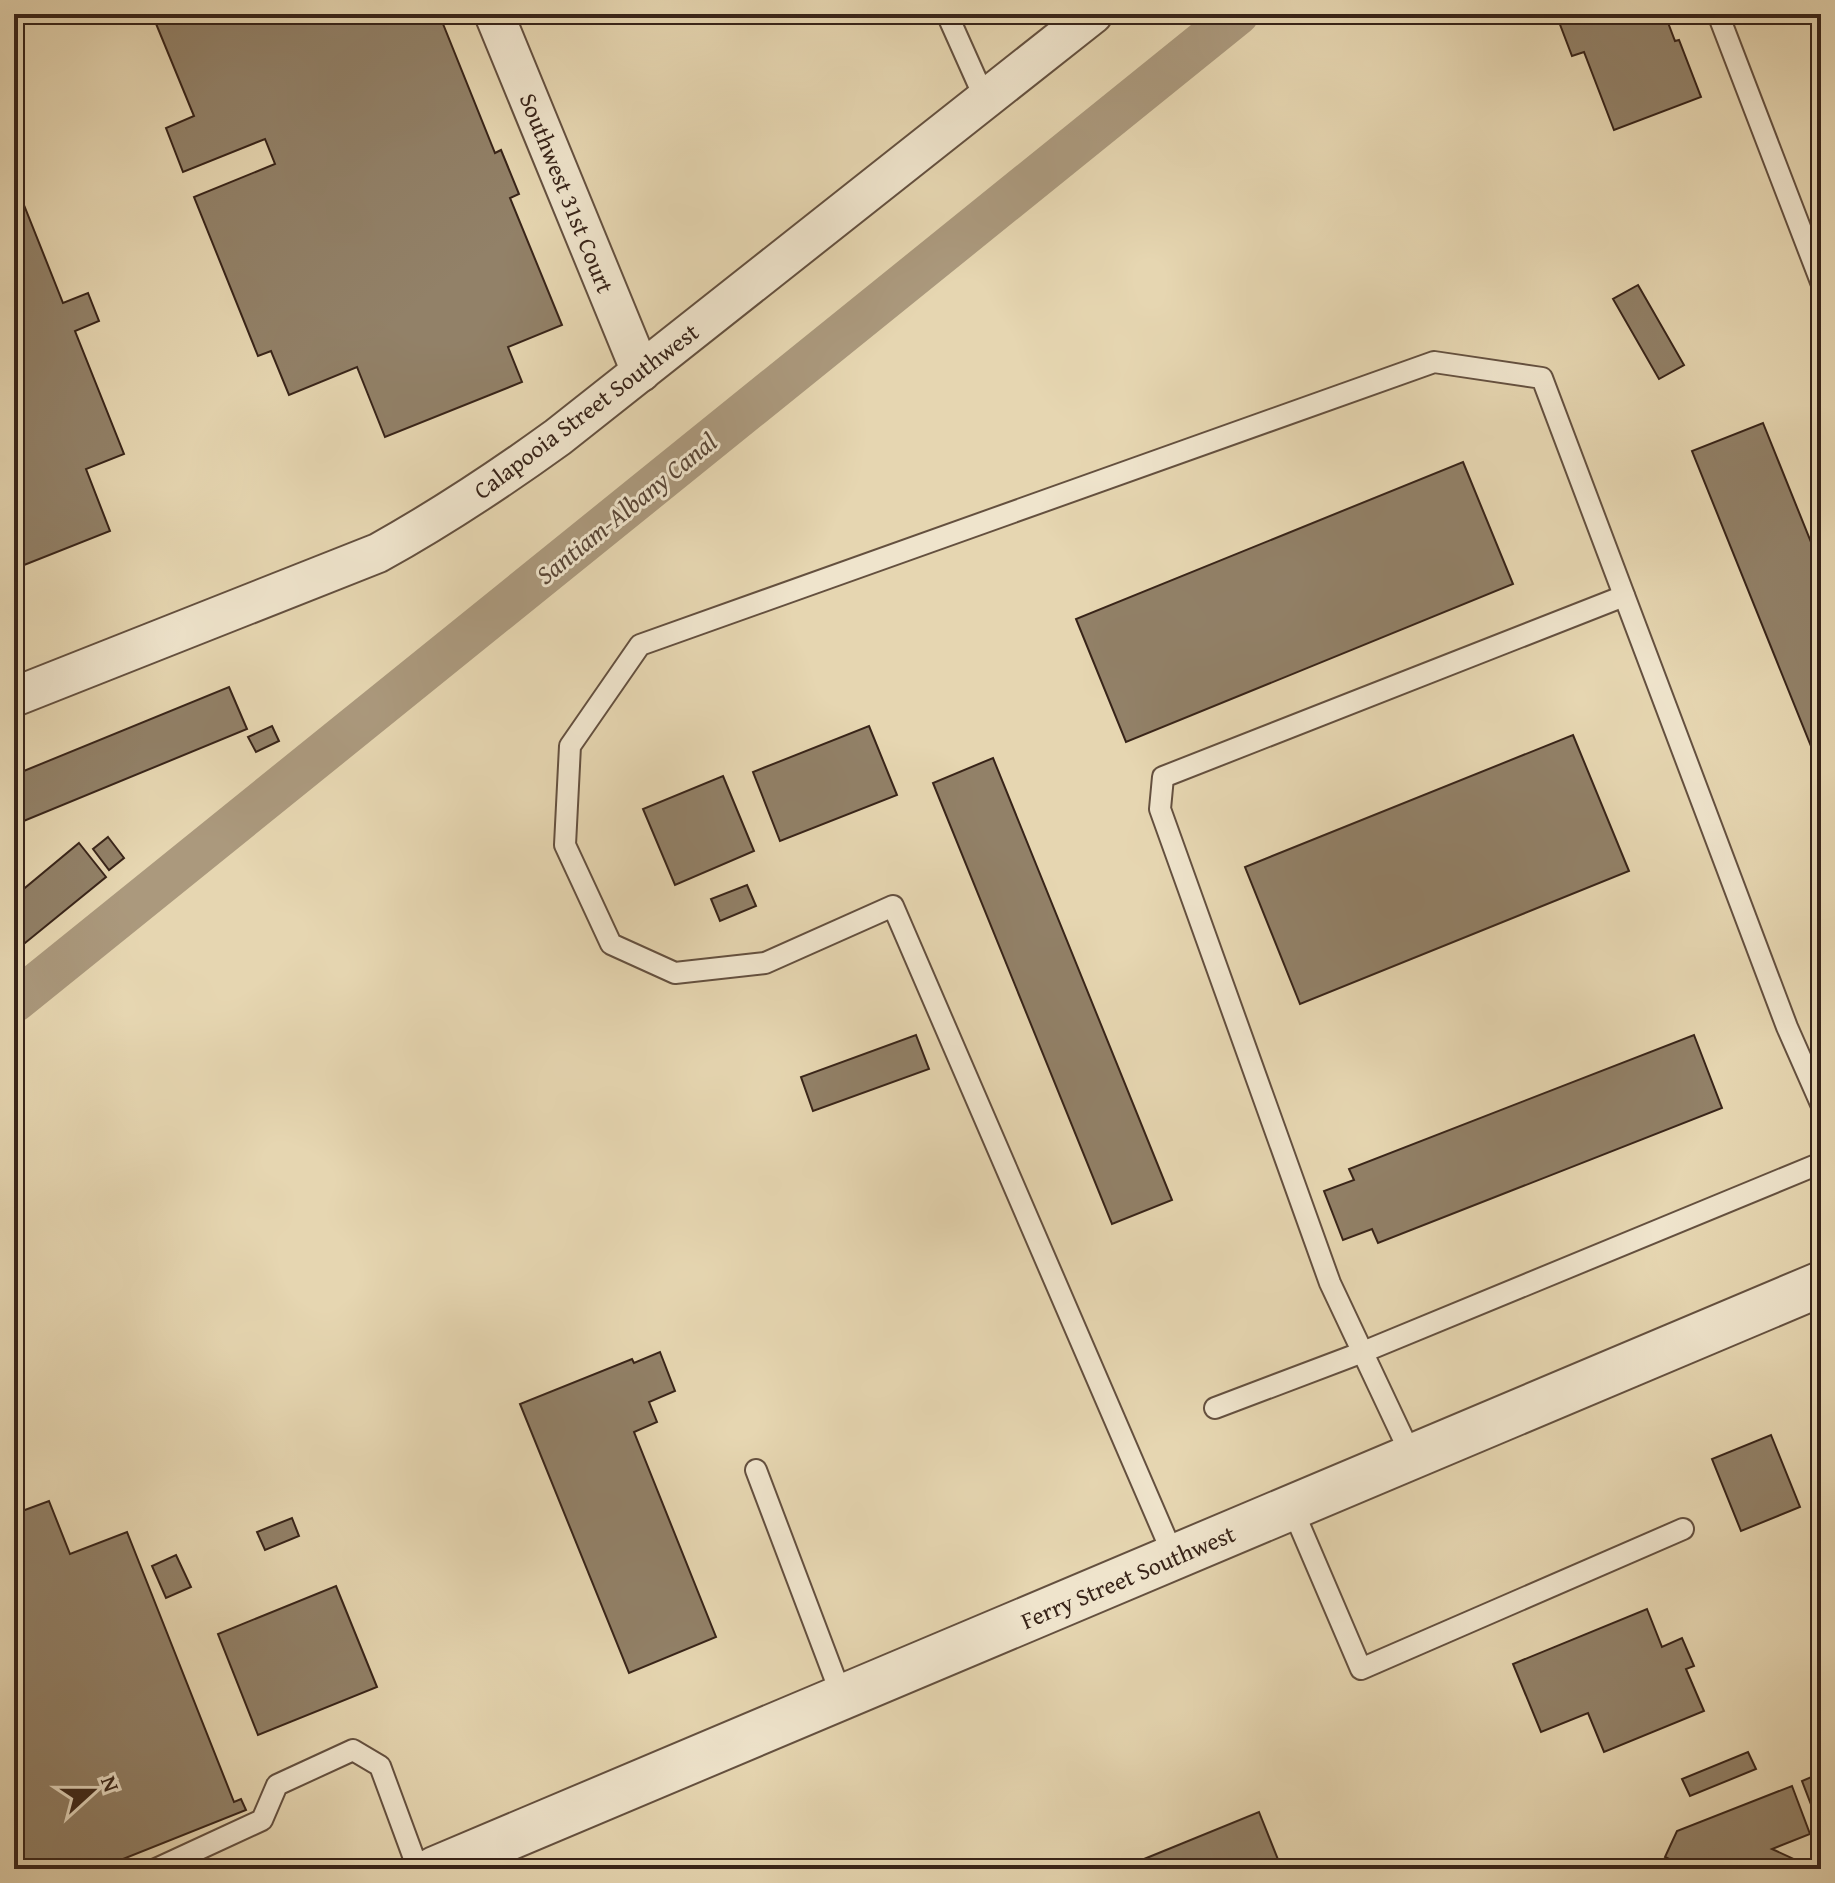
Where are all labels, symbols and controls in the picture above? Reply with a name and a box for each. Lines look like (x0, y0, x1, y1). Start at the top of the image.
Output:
street label: Southwest 31st Court (511, 88, 623, 299)
street label: Calapooia Street Southwest (466, 314, 706, 507)
water label: Santiam-Albany Canal (527, 423, 725, 593)
street label: Ferry Street Southwest (1015, 1516, 1241, 1638)
north arrow (52, 1751, 132, 1831)
text: N (93, 1771, 128, 1797)

